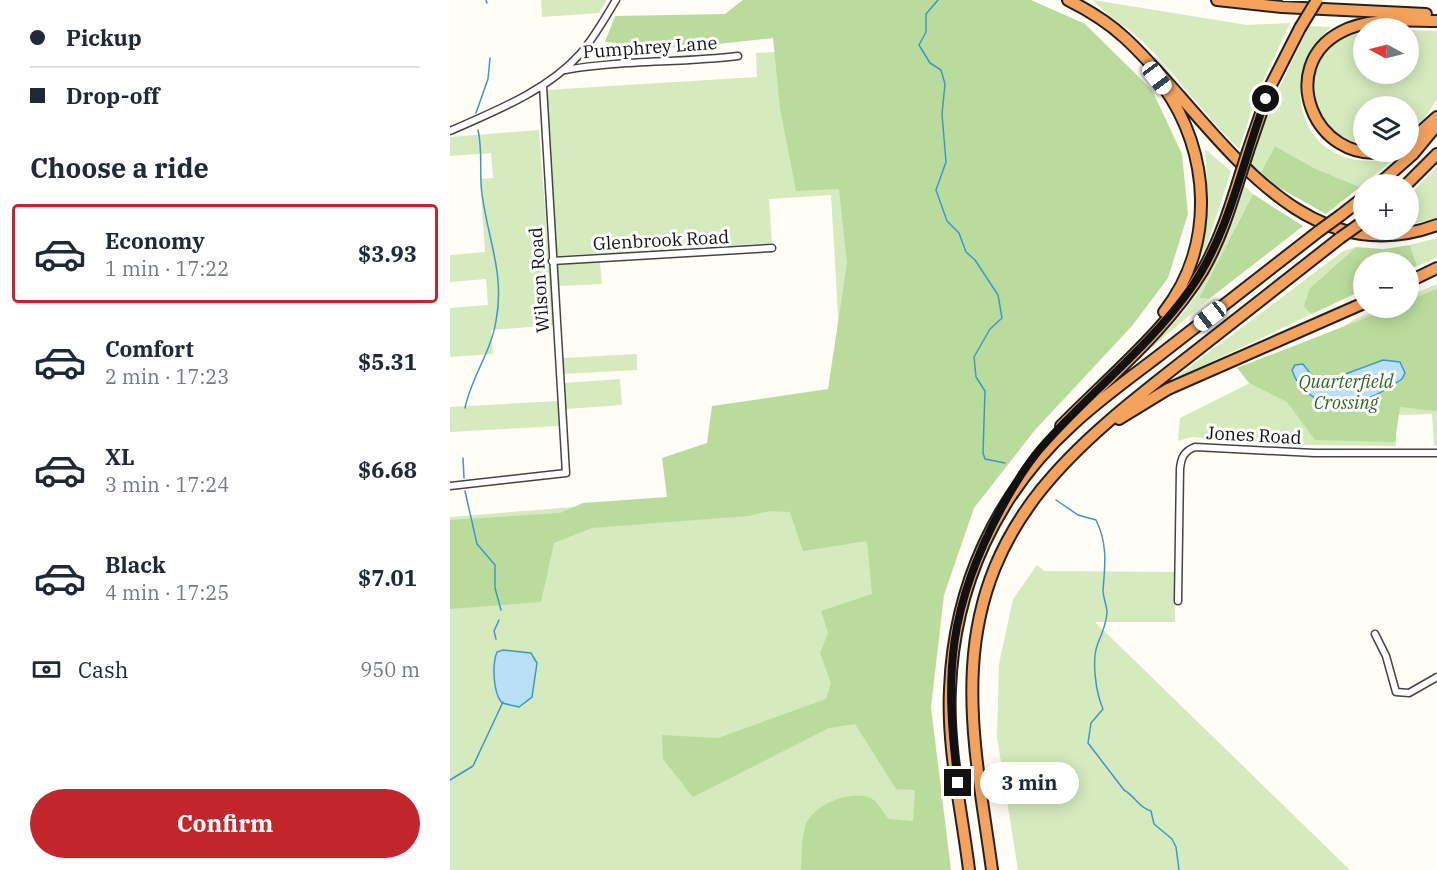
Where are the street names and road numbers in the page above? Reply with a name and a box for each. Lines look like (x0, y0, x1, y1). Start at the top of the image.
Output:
street label: Pumphrey Lane (582, 31, 718, 63)
street label: Glenbrook Road (592, 225, 730, 255)
street label: Wilson Road (524, 226, 554, 334)
street label: Jones Road (1206, 421, 1302, 449)

